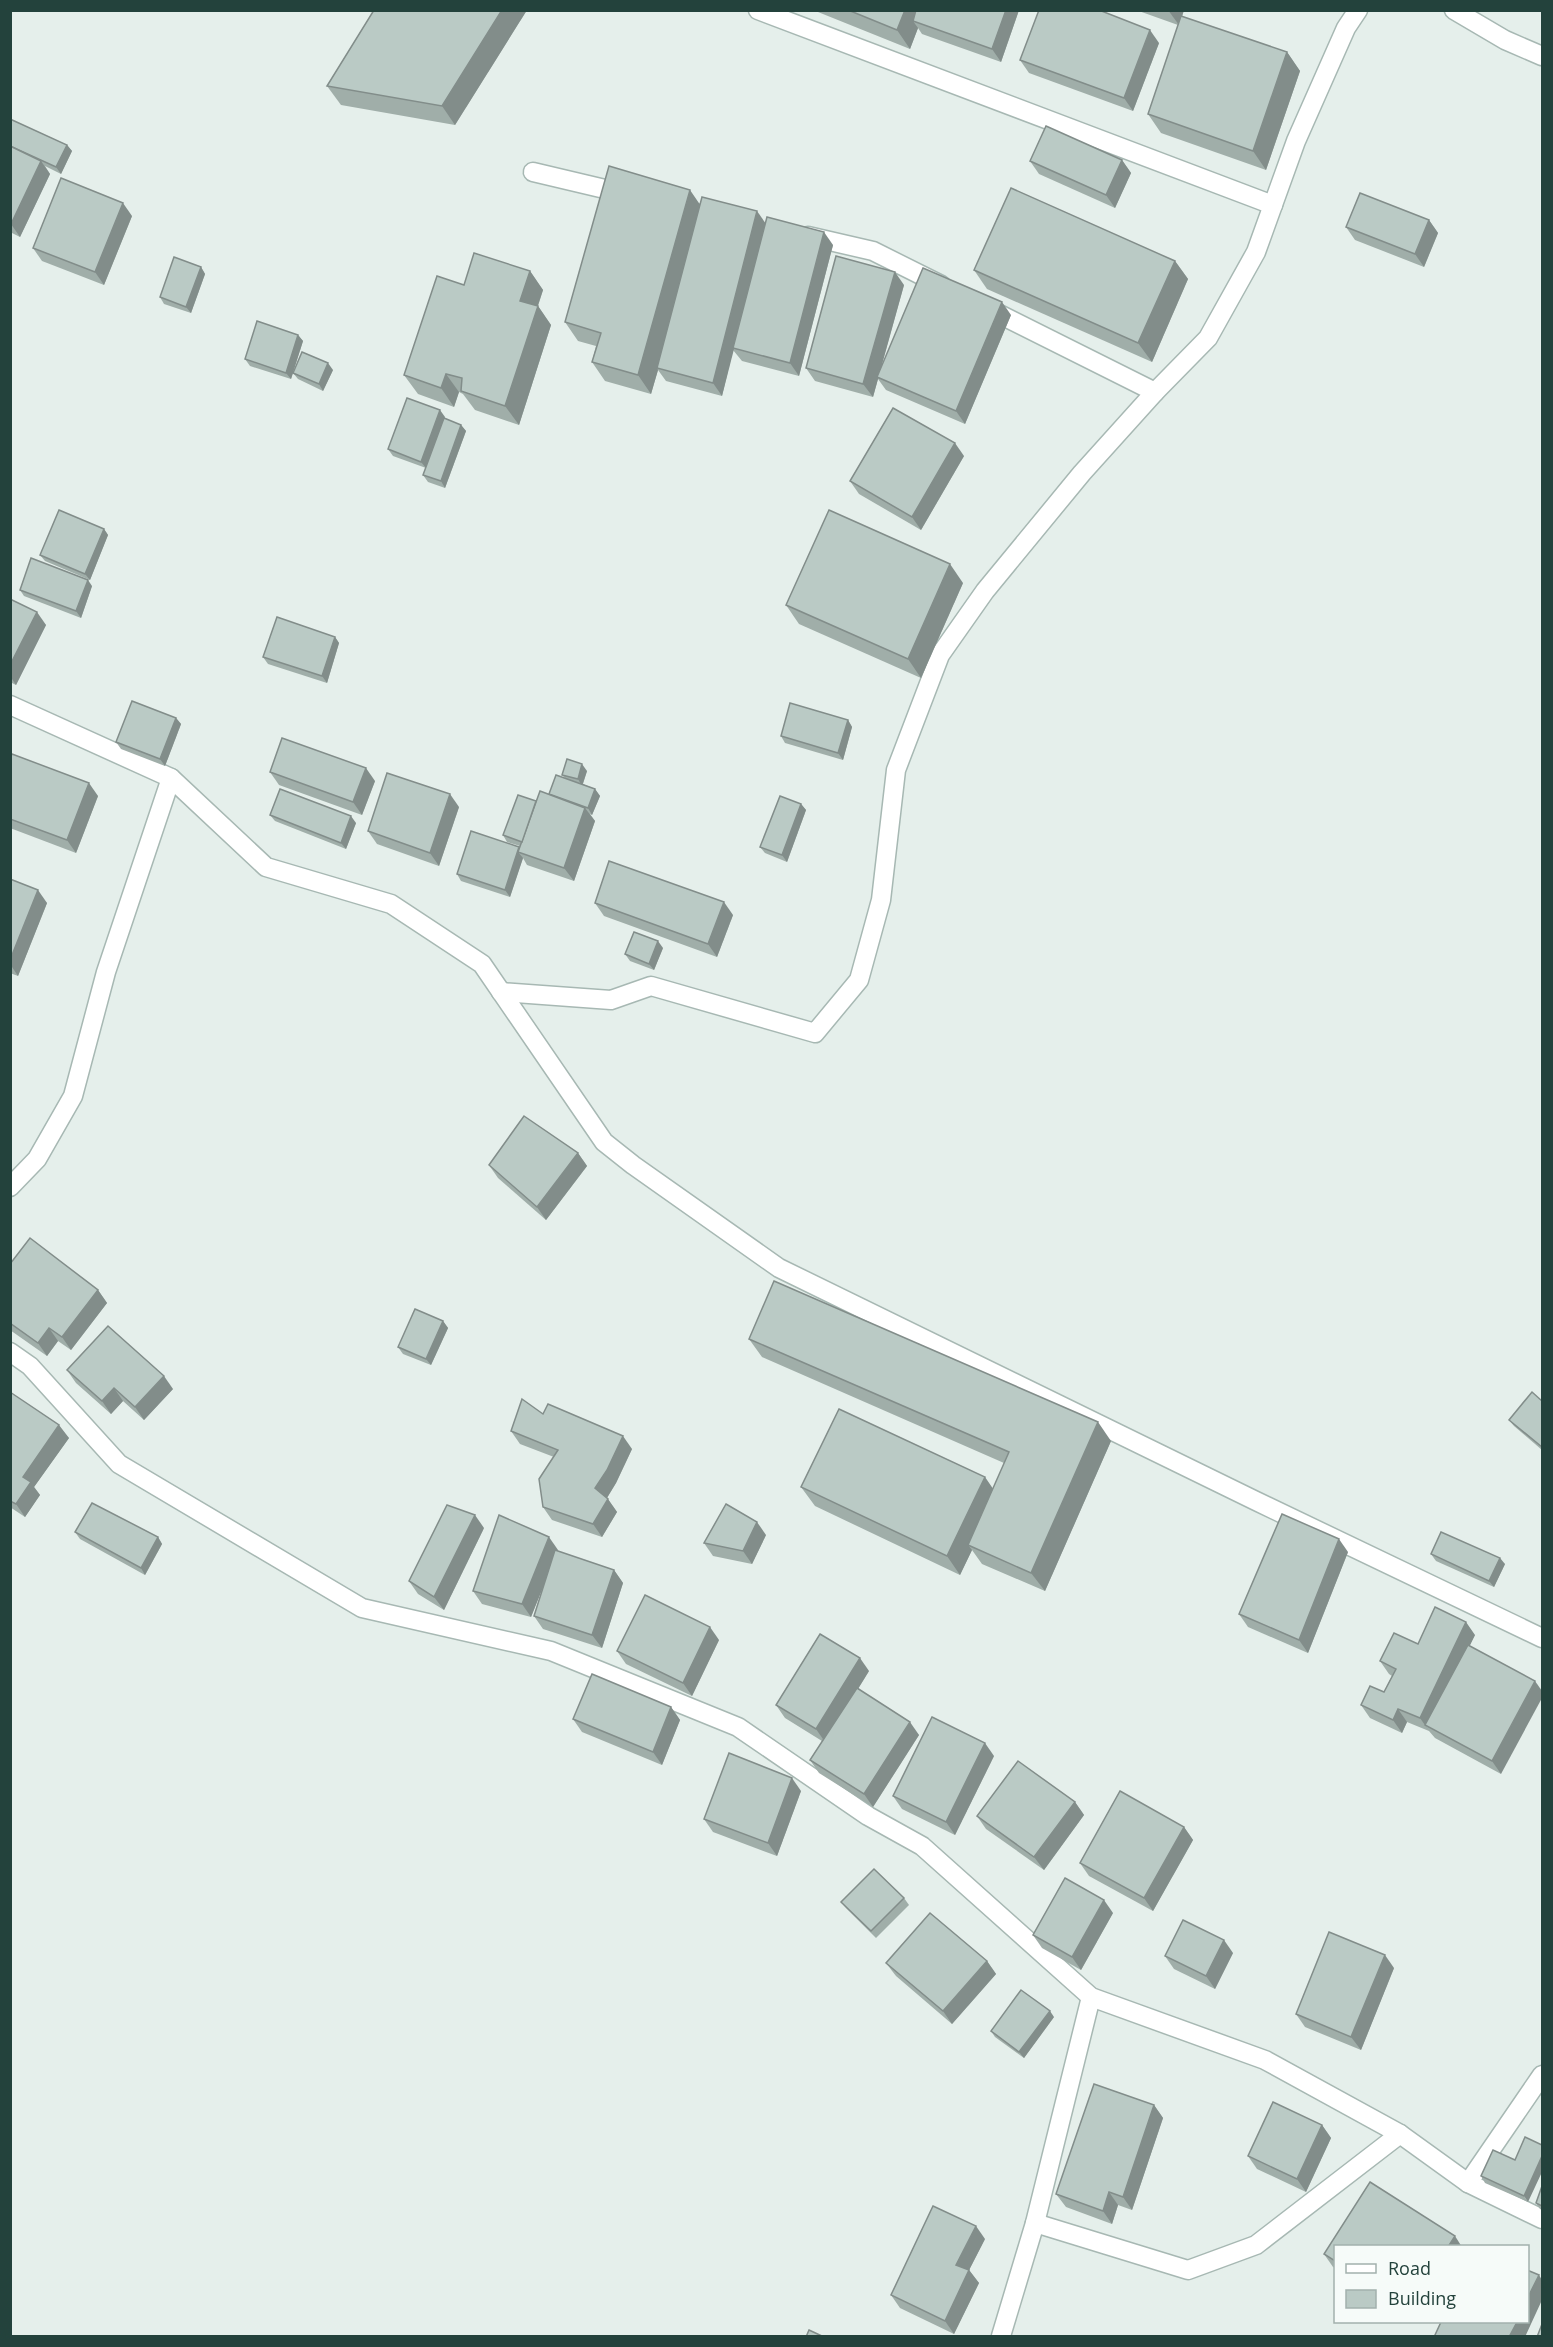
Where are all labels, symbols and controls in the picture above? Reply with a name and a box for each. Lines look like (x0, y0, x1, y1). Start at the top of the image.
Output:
legend (1334, 2245, 1529, 2323)
text: Road (1388, 2256, 1431, 2280)
text: Building (1388, 2286, 1456, 2310)

